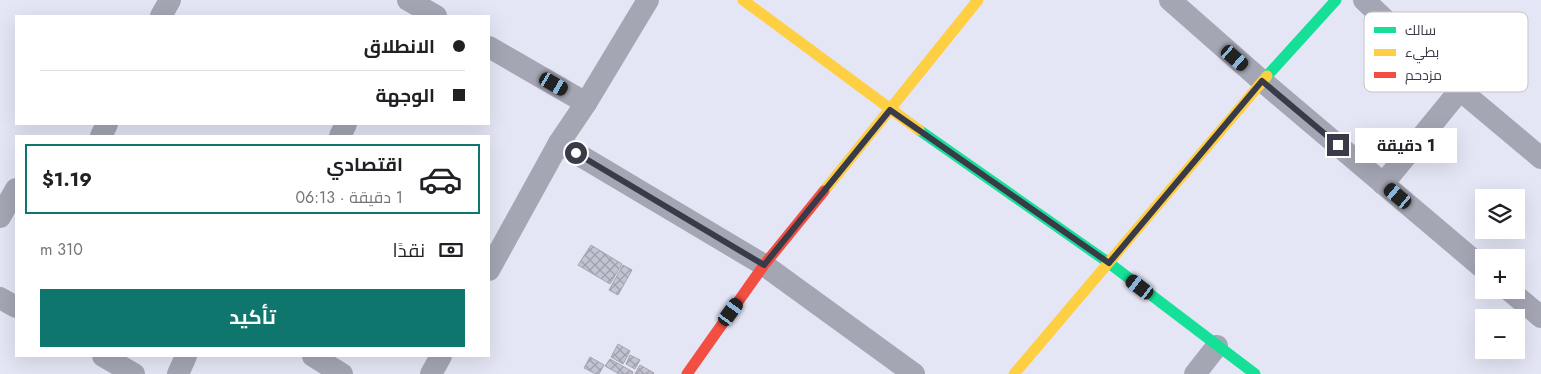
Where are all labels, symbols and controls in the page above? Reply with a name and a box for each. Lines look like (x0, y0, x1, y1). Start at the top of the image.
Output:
legend (1364, 12, 1528, 92)
text: سالك (1405, 20, 1436, 40)
text: الانطلاق (364, 33, 435, 60)
car (1218, 42, 1251, 74)
text: بطيء (1405, 42, 1439, 64)
text: مزدحم (1405, 65, 1442, 85)
car (537, 70, 570, 98)
text: الوجهة (375, 82, 435, 109)
callout: 1 دقيقة (1356, 128, 1458, 162)
route end (1327, 134, 1349, 156)
text: 1 دقيقة (1377, 134, 1435, 157)
route start (565, 142, 587, 164)
text: اقتصادي (327, 151, 403, 178)
icon: car (418, 157, 463, 202)
text: $1.19 (42, 166, 92, 193)
car (1381, 181, 1414, 211)
text: 1 دقيقة · 06:13 (295, 186, 403, 209)
map controls (1475, 189, 1525, 359)
button: layers (1475, 189, 1525, 239)
icon: cash (437, 236, 465, 264)
text: نقدًا (393, 237, 425, 264)
text: 310 m (40, 238, 83, 261)
button: + (1475, 249, 1525, 299)
car (1123, 272, 1156, 302)
button: تأكيد (40, 289, 465, 347)
car (716, 295, 745, 329)
button: − (1475, 309, 1525, 359)

